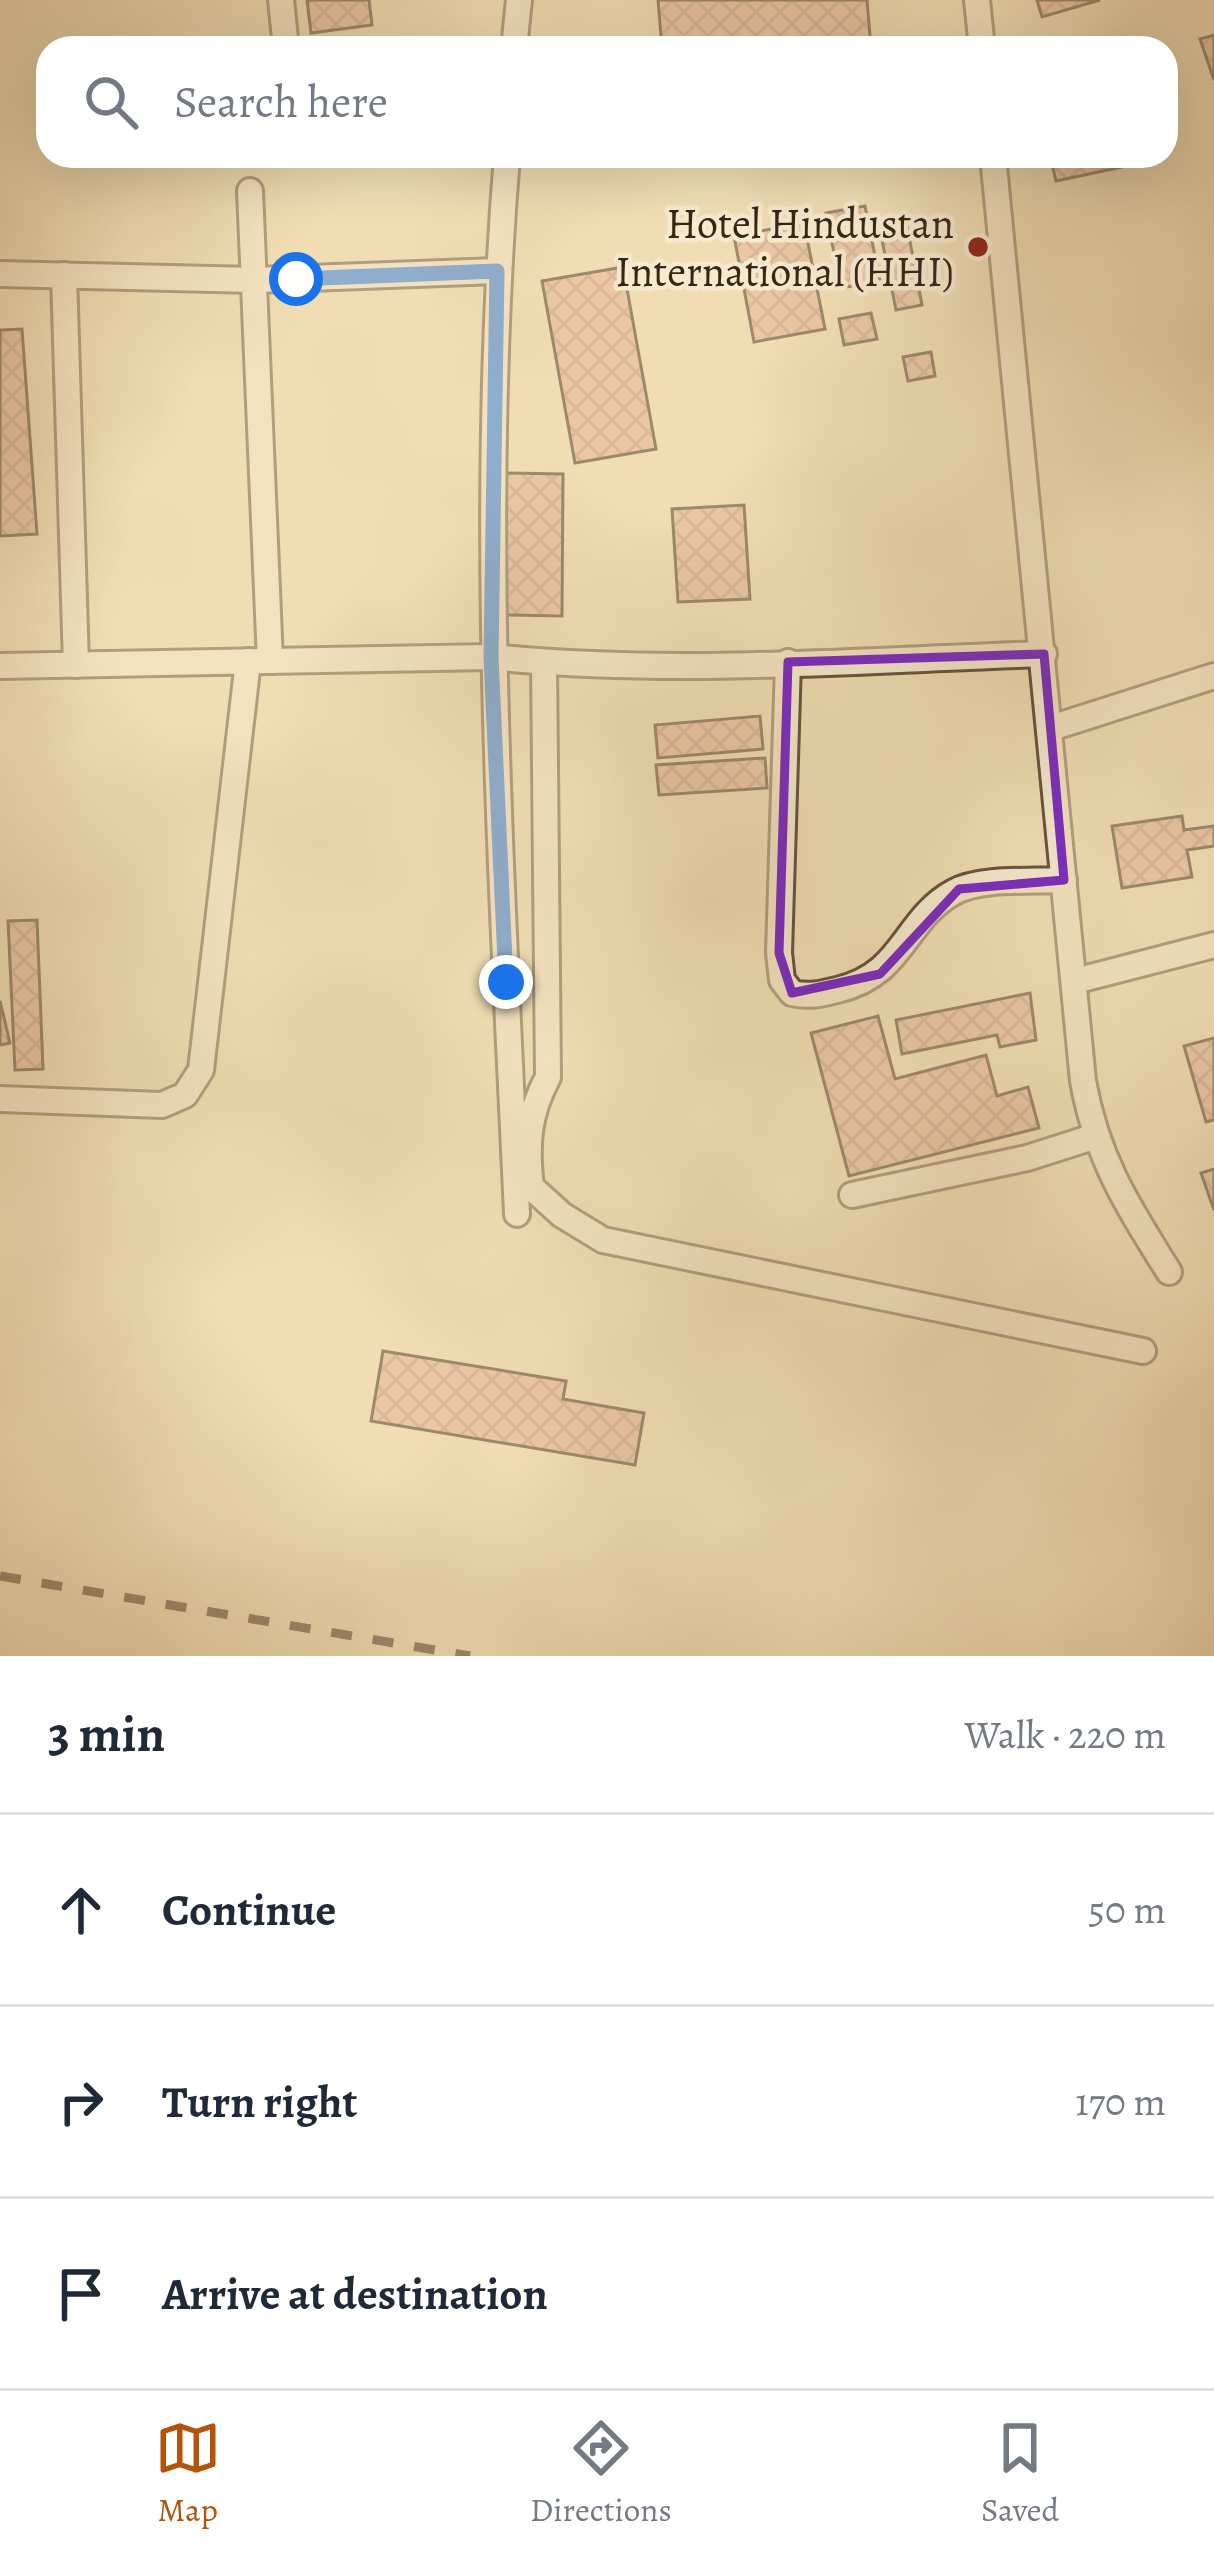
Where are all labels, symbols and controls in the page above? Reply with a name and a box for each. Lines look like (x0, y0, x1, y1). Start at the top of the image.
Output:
search box (36, 36, 1178, 168)
icon: search (78, 69, 144, 135)
text: Search here (174, 71, 388, 133)
place label: Hotel Hindustan International (HHI) (616, 195, 954, 300)
marker: Hotel Hindustan International (HHI) (965, 234, 991, 260)
route start (269, 252, 323, 306)
route end (479, 955, 533, 1009)
text: 3 min (48, 1699, 165, 1769)
text: Walk · 220 m (965, 1708, 1166, 1761)
icon: ahead (48, 1877, 114, 1943)
text: Continue (162, 1879, 336, 1941)
text: 50 m (1088, 1883, 1166, 1936)
icon: right (48, 2069, 114, 2135)
text: Turn right (162, 2071, 357, 2133)
text: 170 m (1075, 2075, 1166, 2128)
icon: arrive (48, 2261, 114, 2327)
text: Arrive at destination (162, 2263, 548, 2325)
tab: Map (155, 2415, 221, 2532)
tab: Directions (530, 2415, 672, 2532)
tab: Saved (981, 2415, 1059, 2532)

